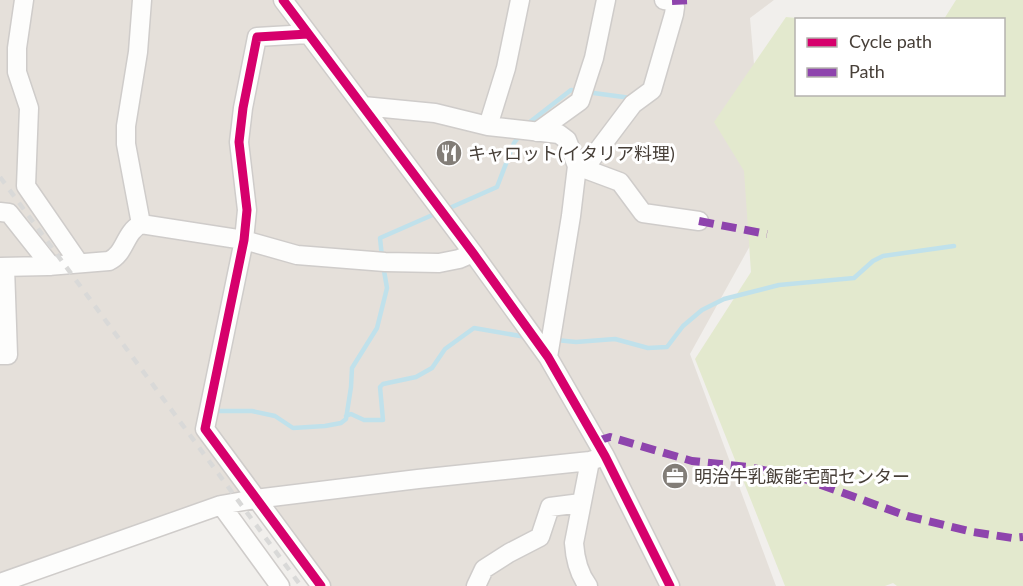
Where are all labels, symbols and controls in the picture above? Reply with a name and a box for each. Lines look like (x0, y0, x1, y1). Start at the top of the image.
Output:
legend (795, 18, 1005, 96)
text: Cycle path (849, 30, 932, 52)
text: Path (849, 60, 885, 82)
restaurant icon: キャロット(イタリア料理) (434, 138, 464, 168)
place label: キャロット(イタリア料理) (468, 142, 675, 164)
office icon: 明治牛乳飯能宅配センター (660, 461, 690, 491)
place label: 明治牛乳飯能宅配センター (694, 465, 910, 487)

